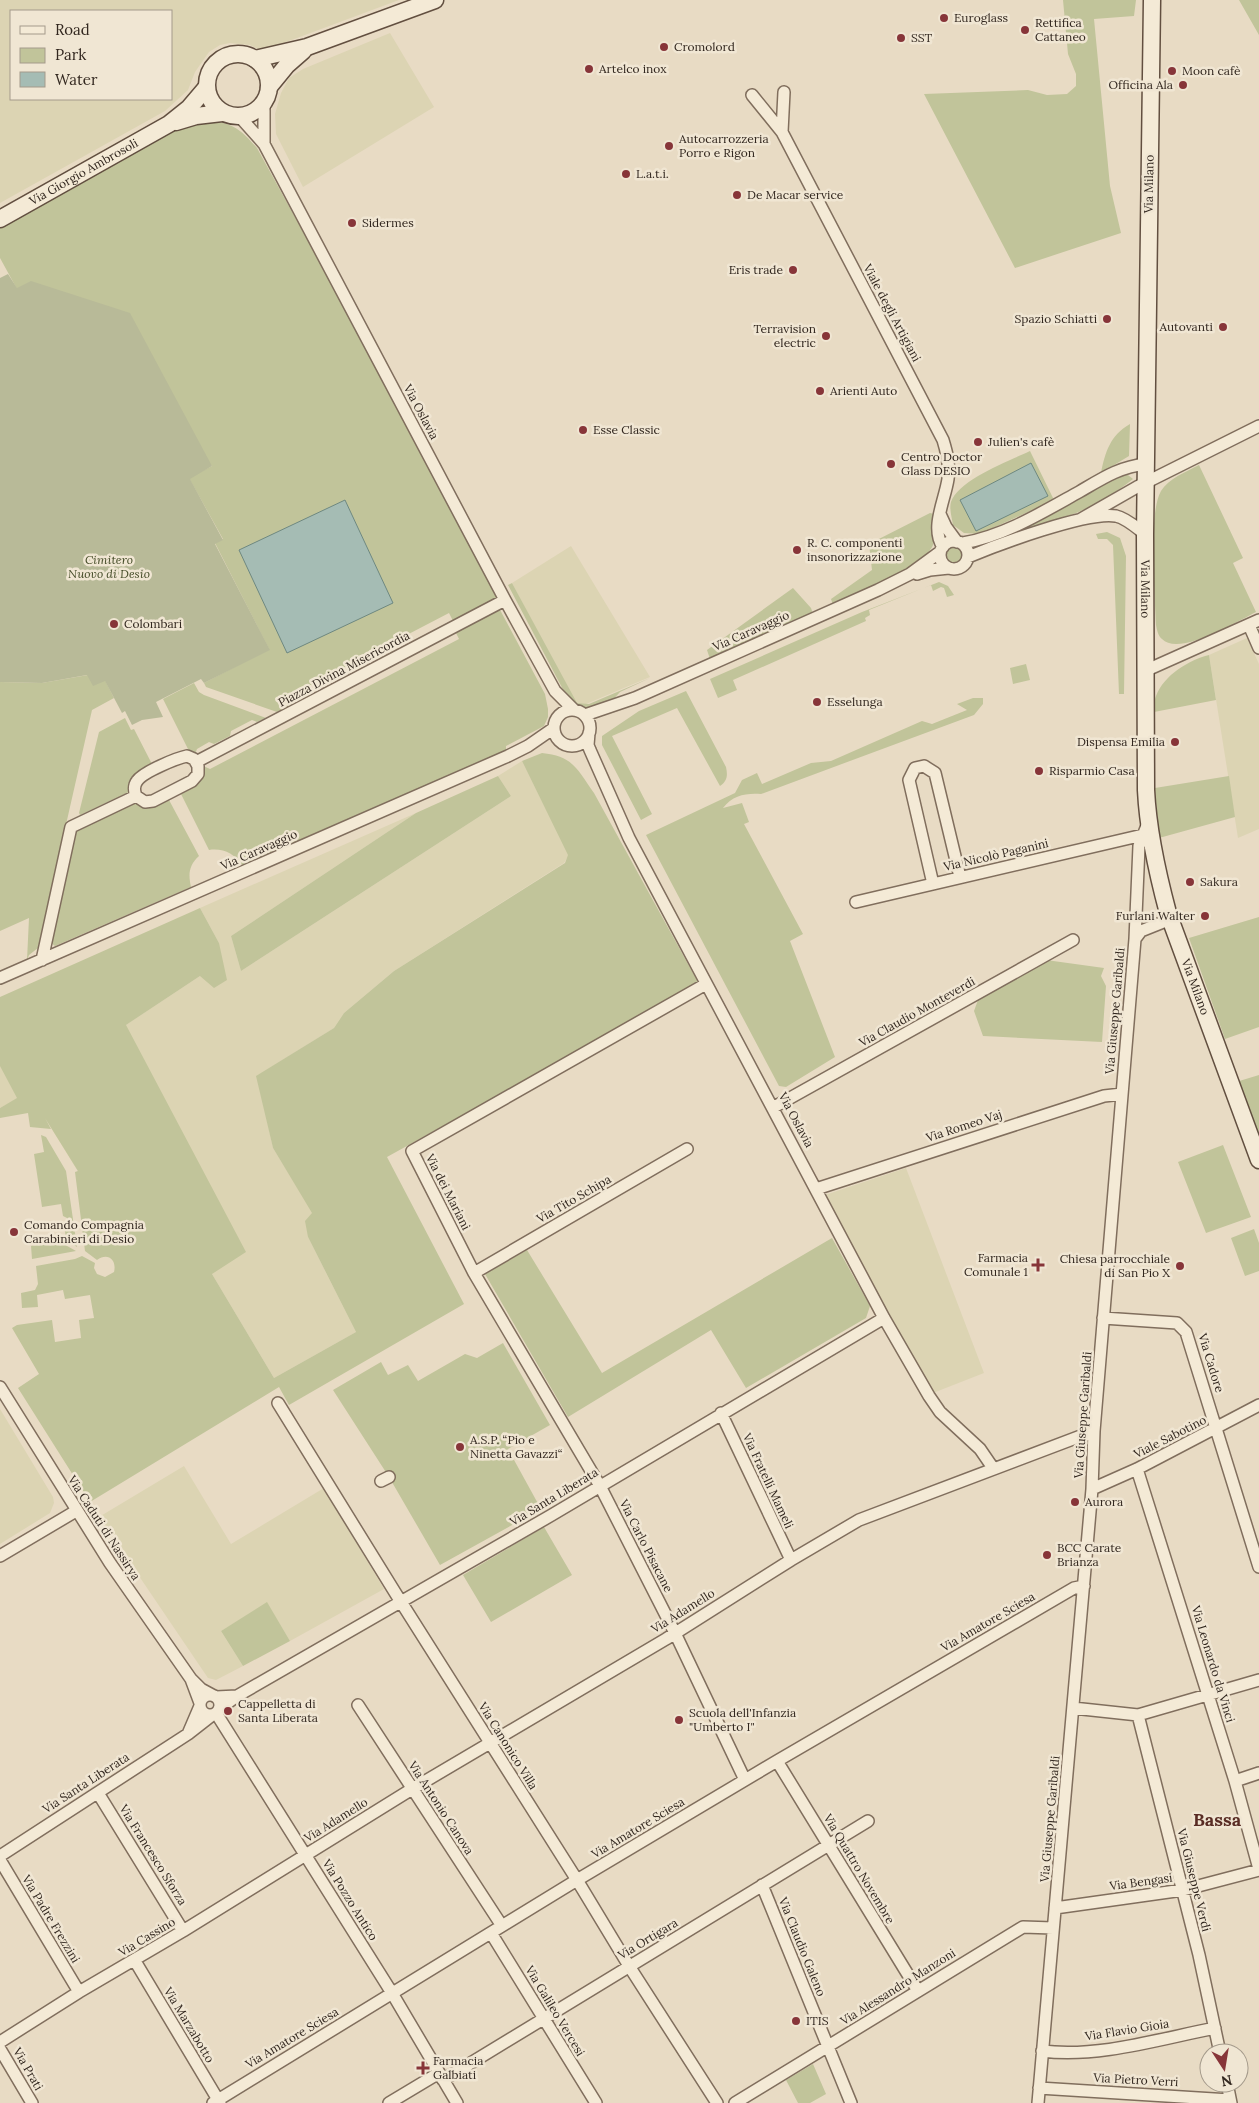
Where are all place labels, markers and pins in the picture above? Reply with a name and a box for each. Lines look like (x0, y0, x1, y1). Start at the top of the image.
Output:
place label: Euroglass (954, 10, 1009, 25)
marker: Euroglass (938, 12, 950, 24)
place label: Rettifica Cattaneo (1035, 15, 1086, 44)
marker: Rettifica Cattaneo (1019, 24, 1031, 36)
place label: SST (911, 30, 933, 45)
marker: SST (895, 32, 907, 44)
place label: Cromolord (674, 39, 735, 54)
marker: Cromolord (658, 41, 670, 53)
place label: Artelco inox (598, 61, 667, 76)
marker: Artelco inox (583, 63, 595, 75)
place label: Moon cafè (1182, 63, 1241, 78)
marker: Moon cafè (1166, 65, 1178, 77)
place label: Officina Ala (1108, 77, 1173, 92)
marker: Officina Ala (1177, 79, 1189, 91)
place label: Autocarrozzeria Porro e Rigon (678, 131, 769, 160)
marker: Autocarrozzeria Porro e Rigon (663, 140, 675, 152)
place label: L.a.t.i. (636, 166, 669, 181)
marker: L.a.t.i. (620, 168, 632, 180)
place label: De Macar service (747, 187, 844, 202)
marker: De Macar service (731, 189, 743, 201)
place label: Sidermes (362, 215, 414, 230)
marker: Sidermes (346, 217, 358, 229)
place label: Eris trade (729, 262, 783, 277)
marker: Eris trade (787, 264, 799, 276)
place label: Spazio Schiatti (1015, 311, 1097, 326)
marker: Spazio Schiatti (1101, 313, 1113, 325)
place label: Autovanti (1158, 319, 1213, 334)
place label: Terravision electric (753, 321, 816, 350)
marker: Autovanti (1217, 321, 1229, 333)
marker: Terravision electric (820, 330, 832, 342)
place label: Arienti Auto (829, 383, 897, 398)
marker: Arienti Auto (814, 385, 826, 397)
place label: Esse Classic (593, 422, 660, 437)
marker: Esse Classic (577, 424, 589, 436)
place label: Julien's cafè (987, 434, 1055, 449)
marker: Julien's cafè (972, 436, 984, 448)
place label: Centro Doctor Glass DESIO (901, 449, 983, 478)
marker: Centro Doctor Glass DESIO (885, 458, 897, 470)
place label: R. C. componenti insonorizzazione (807, 535, 902, 564)
marker: R. C. componenti insonorizzazione (791, 544, 803, 556)
place label: Colombari (124, 616, 182, 631)
marker: Colombari (108, 618, 120, 630)
place label: Esselunga (827, 694, 883, 709)
marker: Esselunga (811, 696, 823, 708)
place label: Dispensa Emilia (1077, 734, 1165, 749)
marker: Dispensa Emilia (1169, 736, 1181, 748)
place label: Risparmio Casa (1049, 763, 1135, 778)
marker: Risparmio Casa (1033, 765, 1045, 777)
place label: Sakura (1200, 874, 1238, 889)
marker: Sakura (1184, 876, 1196, 888)
place label: Furlani Walter (1116, 908, 1196, 923)
marker: Furlani Walter (1199, 910, 1211, 922)
place label: Comando Compagnia Carabinieri di Desio (24, 1217, 144, 1246)
marker: Comando Compagnia Carabinieri di Desio (8, 1226, 20, 1238)
place label: Farmacia Comunale 1 (964, 1250, 1028, 1279)
place label: Chiesa parrocchiale di San Pio X (1060, 1251, 1170, 1280)
marker: Farmacia Comunale 1 (1032, 1259, 1044, 1271)
marker: Chiesa parrocchiale di San Pio X (1174, 1260, 1186, 1272)
place label: A.S.P. “Pio e Ninetta Gavazzi“ (469, 1432, 563, 1461)
marker: A.S.P. “Pio e Ninetta Gavazzi“ (454, 1441, 466, 1453)
place label: Aurora (1084, 1494, 1123, 1509)
marker: Aurora (1069, 1496, 1081, 1508)
place label: BCC Carate Brianza (1057, 1540, 1122, 1569)
marker: BCC Carate Brianza (1041, 1549, 1053, 1561)
place label: Cappelletta di Santa Liberata (238, 1696, 318, 1725)
marker: Cappelletta di Santa Liberata (222, 1705, 234, 1717)
place label: Scuola dell'Infanzia "Umberto I" (689, 1705, 796, 1734)
marker: Scuola dell'Infanzia "Umberto I" (673, 1714, 685, 1726)
place label: ITIS (806, 2013, 829, 2028)
marker: ITIS (790, 2015, 802, 2027)
place label: Farmacia Galbiati (433, 2053, 483, 2082)
marker: Farmacia Galbiati (417, 2062, 429, 2074)

